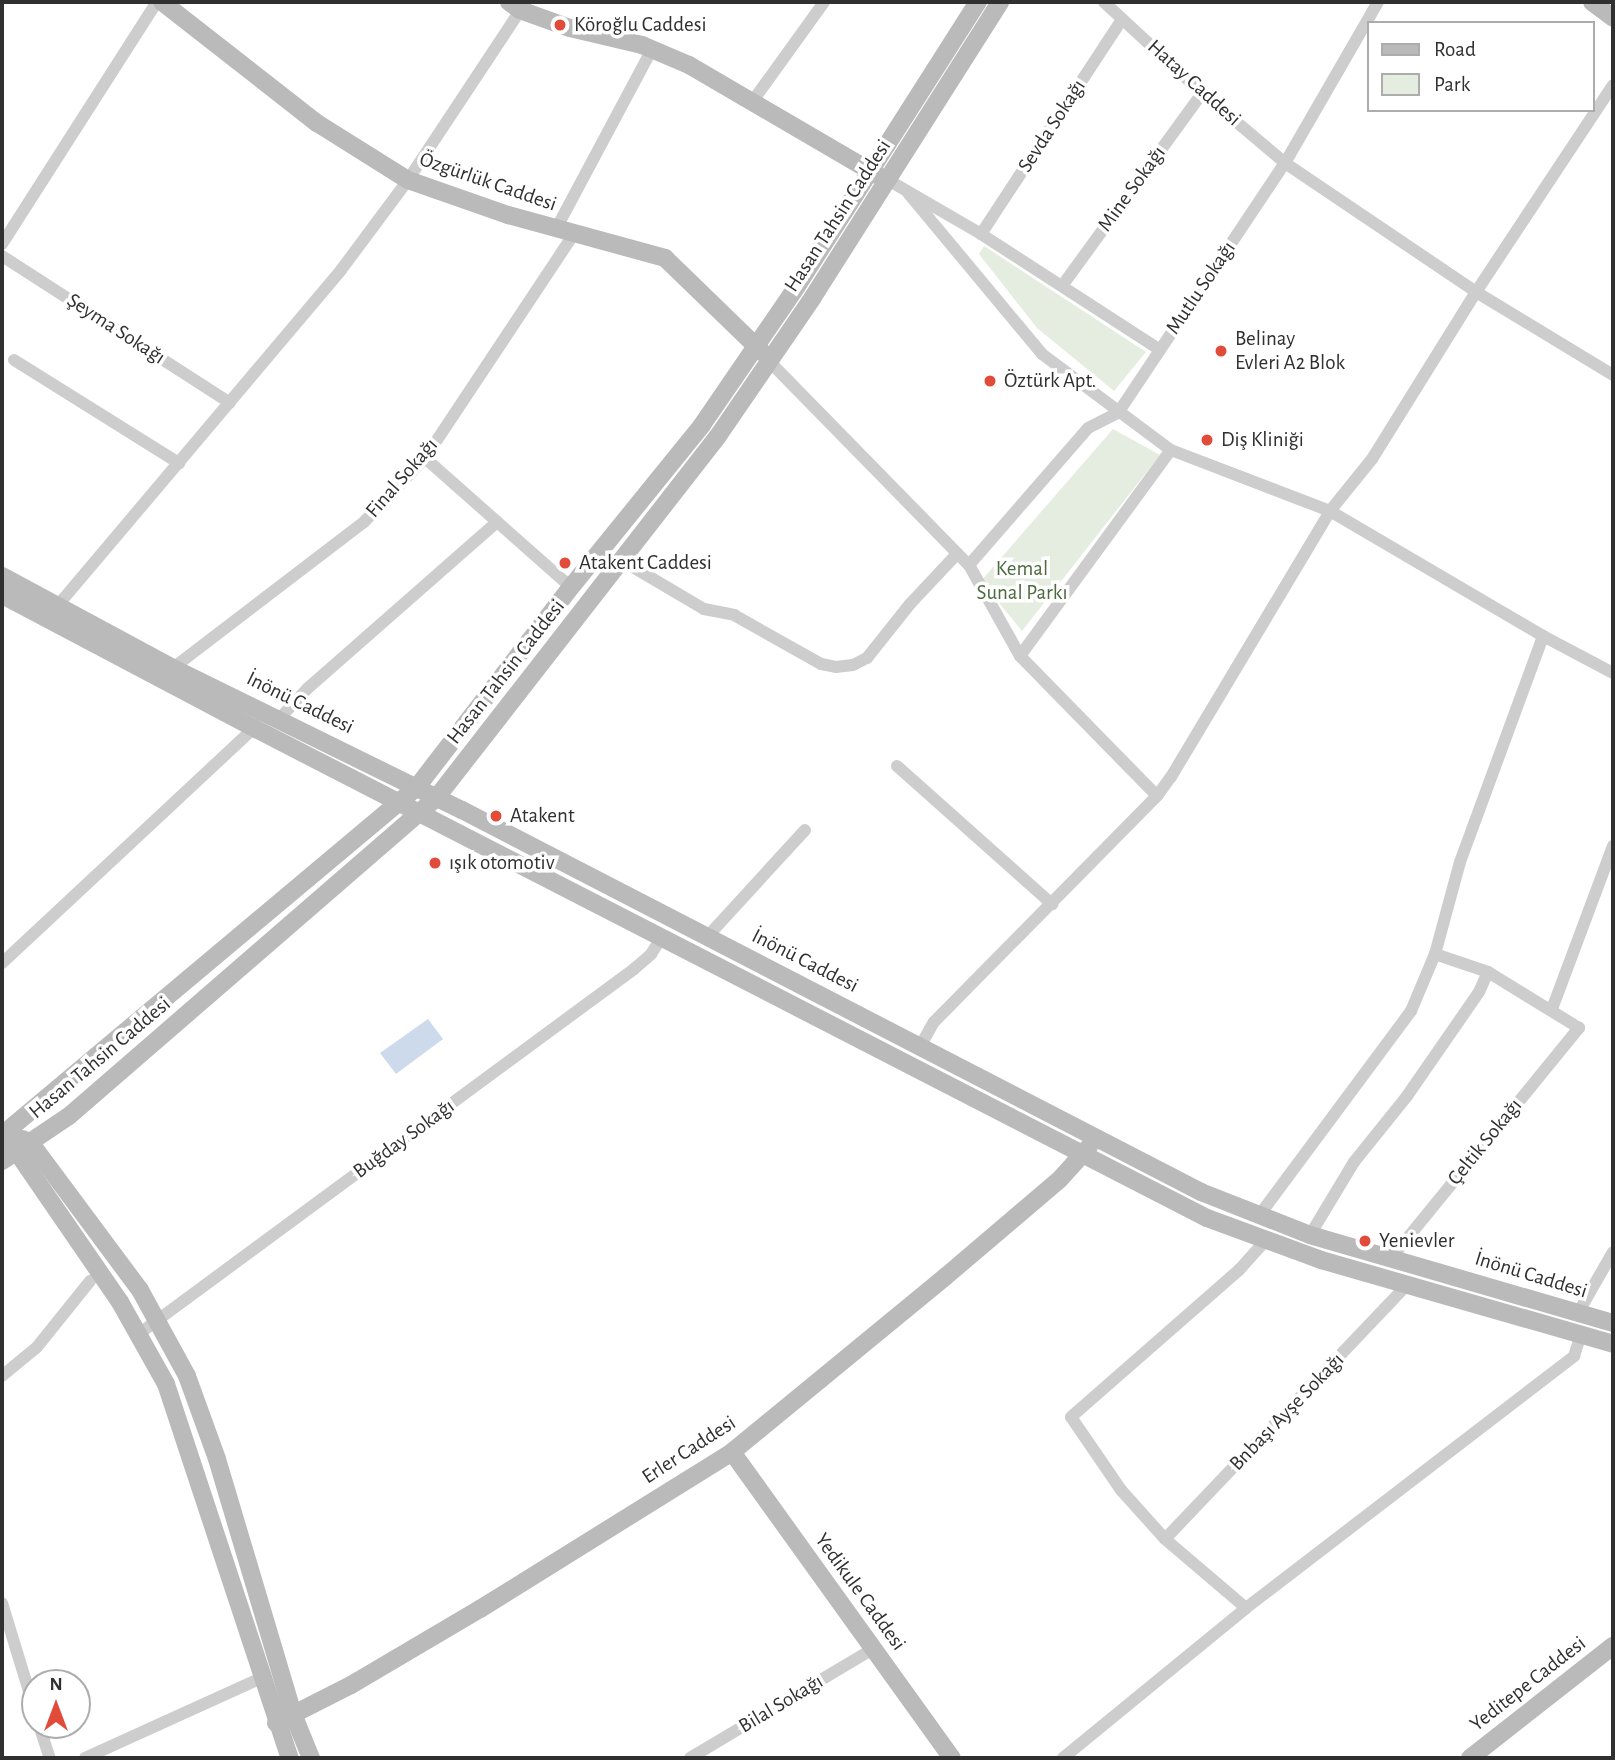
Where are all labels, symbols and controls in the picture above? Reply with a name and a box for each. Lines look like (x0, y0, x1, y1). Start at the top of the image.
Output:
place label: Köroğlu Caddesi (574, 12, 707, 38)
marker: Köroğlu Caddesi (552, 17, 568, 33)
legend (1366, 21, 1594, 112)
street label: Hatay Caddesi (1142, 34, 1246, 132)
text: Road (1434, 39, 1476, 60)
text: Park (1434, 74, 1470, 95)
street label: Sevda Sokağı (1013, 75, 1091, 177)
street label: Hasan Tahsin Caddesi (779, 135, 897, 297)
street label: Mine Sokağı (1093, 141, 1171, 237)
street label: Özgürlük Caddesi (416, 147, 560, 217)
street label: Mutlu Sokağı (1161, 237, 1241, 339)
street label: Şeyma Sokağı (62, 288, 170, 370)
place label: Belinay Evleri A2 Blok (1235, 326, 1345, 376)
marker: Belinay Evleri A2 Blok (1213, 343, 1229, 359)
place label: Öztürk Apt. (1004, 368, 1096, 394)
marker: Öztürk Apt. (982, 373, 998, 389)
place label: Diş Kliniği (1221, 427, 1304, 453)
marker: Diş Kliniği (1199, 432, 1215, 448)
street label: Final Sokağı (361, 433, 443, 523)
place label: Atakent Caddesi (579, 550, 712, 576)
marker: Atakent Caddesi (557, 555, 573, 571)
park label: Kemal Sunal Parkı (977, 556, 1067, 606)
street label: Hasan Tahsin Caddesi (442, 595, 570, 749)
street label: İnönü Caddesi (242, 666, 358, 740)
place label: Atakent (510, 803, 575, 829)
marker: Atakent (488, 808, 504, 824)
place label: ışık otomotiv (449, 850, 555, 876)
marker: ışık otomotiv (427, 855, 443, 871)
street label: İnönü Caddesi (747, 923, 863, 999)
street label: Hasan Tahsin Caddesi (24, 992, 176, 1124)
street label: Buğday Sokağı (348, 1094, 460, 1184)
street label: Çeltik Sokağı (1442, 1094, 1528, 1190)
place label: Yenievler (1379, 1228, 1455, 1254)
marker: Yenievler (1357, 1233, 1373, 1249)
street label: İnönü Caddesi (1472, 1246, 1590, 1304)
street label: Bnbaşı Ayşe Sokağı (1224, 1348, 1350, 1476)
street label: Erler Caddesi (637, 1410, 741, 1490)
street label: Yedikule Caddesi (809, 1528, 911, 1656)
street label: Yeditepe Caddesi (1465, 1631, 1591, 1737)
north arrow (21, 1669, 91, 1739)
street label: Bilal Sokağı (734, 1669, 828, 1739)
text: N (49, 1675, 63, 1694)

